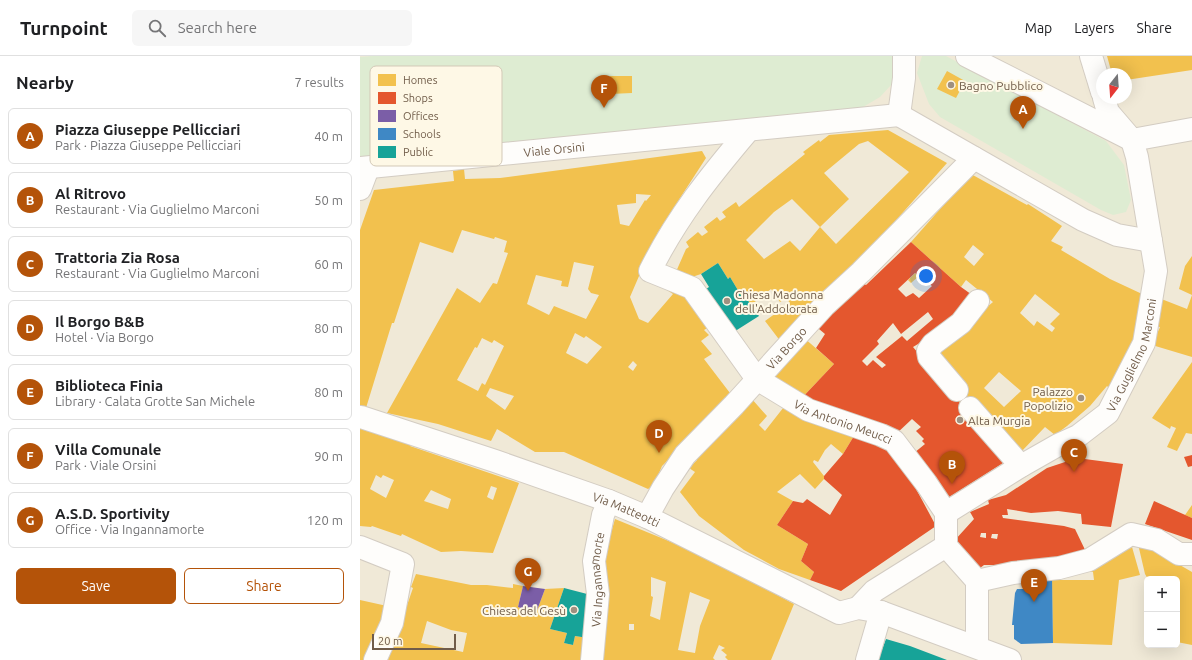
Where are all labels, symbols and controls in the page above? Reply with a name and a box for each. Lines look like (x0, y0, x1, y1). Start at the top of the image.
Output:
search box (132, 10, 412, 46)
text: Turnpoint (20, 17, 108, 39)
icon: search (146, 17, 168, 39)
text: Search here (178, 19, 257, 36)
text: Map (1025, 20, 1052, 36)
text: Layers (1074, 20, 1114, 36)
text: Share (1136, 20, 1172, 36)
legend (370, 66, 502, 166)
north arrow (1096, 68, 1132, 104)
text: Nearby (16, 73, 74, 92)
text: Homes (403, 74, 438, 86)
text: 7 results (294, 75, 344, 89)
pin: F (591, 75, 617, 108)
place label: Bagno Pubblico (959, 79, 1043, 92)
marker: Bagno Pubblico (946, 80, 956, 90)
text: Shops (403, 92, 433, 104)
pin: A (1010, 96, 1036, 129)
text: Offices (403, 110, 439, 122)
text: Piazza Giuseppe Pellicciari (55, 121, 240, 138)
text: Schools (403, 128, 441, 140)
text: A (25, 129, 35, 143)
text: 40 m (314, 129, 343, 143)
text: Park · Piazza Giuseppe Pellicciari (55, 138, 241, 152)
street label: Viale Orsini (523, 139, 585, 158)
text: Public (403, 146, 433, 158)
text: Al Ritrovo (55, 185, 126, 202)
text: B (26, 193, 34, 207)
text: 50 m (314, 193, 343, 207)
text: Restaurant · Via Guglielmo Marconi (55, 202, 259, 216)
text: Trattoria Zia Rosa (55, 249, 180, 266)
text: C (26, 257, 34, 271)
text: 60 m (314, 257, 343, 271)
text: Restaurant · Via Guglielmo Marconi (55, 266, 259, 280)
your location (916, 266, 936, 286)
place label: Chiesa Madonna dell'Addolorata (735, 288, 823, 315)
marker: Chiesa Madonna dell'Addolorata (722, 296, 732, 306)
street label: Via Guglielmo Marconi (1103, 297, 1158, 414)
text: Il Borgo B&B (55, 313, 144, 330)
text: D (25, 321, 35, 335)
text: 80 m (314, 321, 343, 335)
street label: Via Borgo (763, 324, 809, 372)
text: Hotel · Via Borgo (55, 330, 154, 344)
text: Biblioteca Finia (55, 377, 163, 394)
text: E (26, 385, 34, 399)
text: 80 m (314, 385, 343, 399)
place label: Palazzo Popolizio (1023, 385, 1073, 412)
marker: Palazzo Popolizio (1076, 393, 1086, 403)
text: Library · Calata Grotte San Michele (55, 394, 255, 408)
street label: Via Antonio Meucci (792, 397, 894, 446)
place label: Alta Murgia (968, 414, 1030, 427)
marker: Alta Murgia (955, 415, 965, 425)
pin: D (646, 420, 672, 453)
pin: C (1061, 439, 1087, 472)
text: Villa Comunale (55, 441, 161, 458)
text: F (26, 449, 34, 463)
text: 90 m (314, 449, 343, 463)
pin: B (939, 451, 965, 484)
text: Park · Viale Orsini (55, 458, 156, 472)
street label: Via Matteotti (591, 489, 662, 529)
text: A.S.D. Sportivity (55, 505, 170, 522)
text: G (26, 513, 35, 527)
text: 120 m (307, 513, 343, 527)
text: Office · Via Ingannamorte (55, 522, 204, 536)
street label: Via Ingannamorte (587, 531, 606, 628)
pin: G (515, 558, 541, 591)
button: Save (16, 568, 176, 604)
button: Share (184, 568, 344, 604)
pin: E (1021, 569, 1047, 602)
map controls (1144, 576, 1180, 648)
button: + (1144, 576, 1180, 612)
place label: Chiesa del Gesù (482, 604, 566, 617)
marker: Chiesa del Gesù (569, 605, 579, 615)
button: − (1144, 612, 1180, 648)
scale bar (372, 632, 456, 651)
text: 20 m (378, 635, 402, 647)

